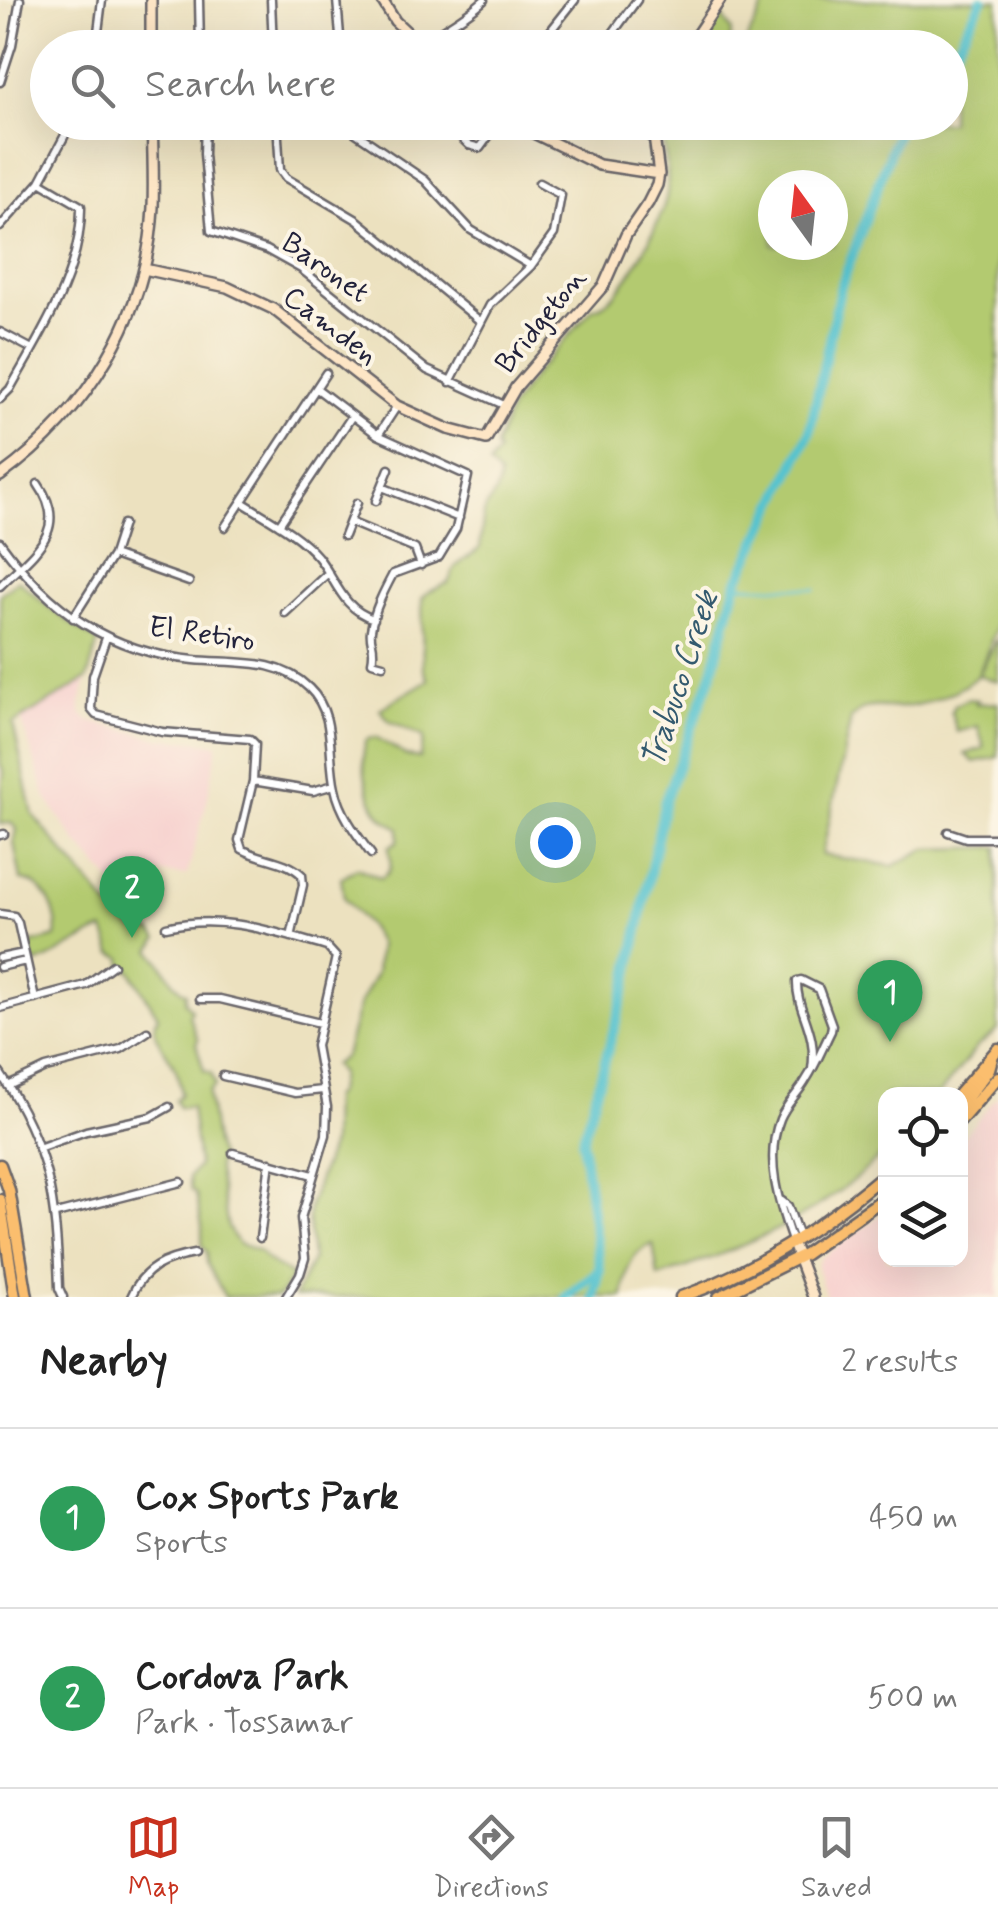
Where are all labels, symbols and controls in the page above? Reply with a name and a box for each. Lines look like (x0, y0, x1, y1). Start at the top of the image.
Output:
search box (30, 30, 968, 140)
icon: search (65, 58, 120, 113)
text: Search here (145, 61, 336, 110)
north arrow (758, 170, 848, 260)
street label: Baronet (273, 224, 377, 313)
street label: Bridgeton (487, 260, 596, 382)
street label: Camden (275, 278, 386, 375)
water label: Trabuco Creek (633, 584, 730, 773)
street label: El Retiro (146, 608, 257, 661)
your location (530, 817, 581, 868)
pin: 2 (100, 856, 164, 938)
pin: 1 (858, 960, 922, 1042)
map controls (878, 1087, 968, 1267)
button: locate (878, 1087, 968, 1177)
button: layers (878, 1177, 968, 1267)
text: Nearby (40, 1335, 168, 1390)
text: 2 results (841, 1341, 958, 1383)
text: Cox Sports Park (135, 1473, 399, 1522)
text: 1 (65, 1497, 80, 1539)
text: 450 m (869, 1497, 958, 1539)
text: Sports (135, 1522, 228, 1564)
text: Cordova Park (135, 1653, 348, 1702)
text: 2 (65, 1677, 80, 1719)
text: 500 m (867, 1677, 958, 1719)
text: Park · Tossamar (135, 1702, 353, 1744)
tab: Map (126, 1810, 181, 1907)
tab: Directions (434, 1810, 549, 1907)
tab: Saved (801, 1810, 872, 1907)

